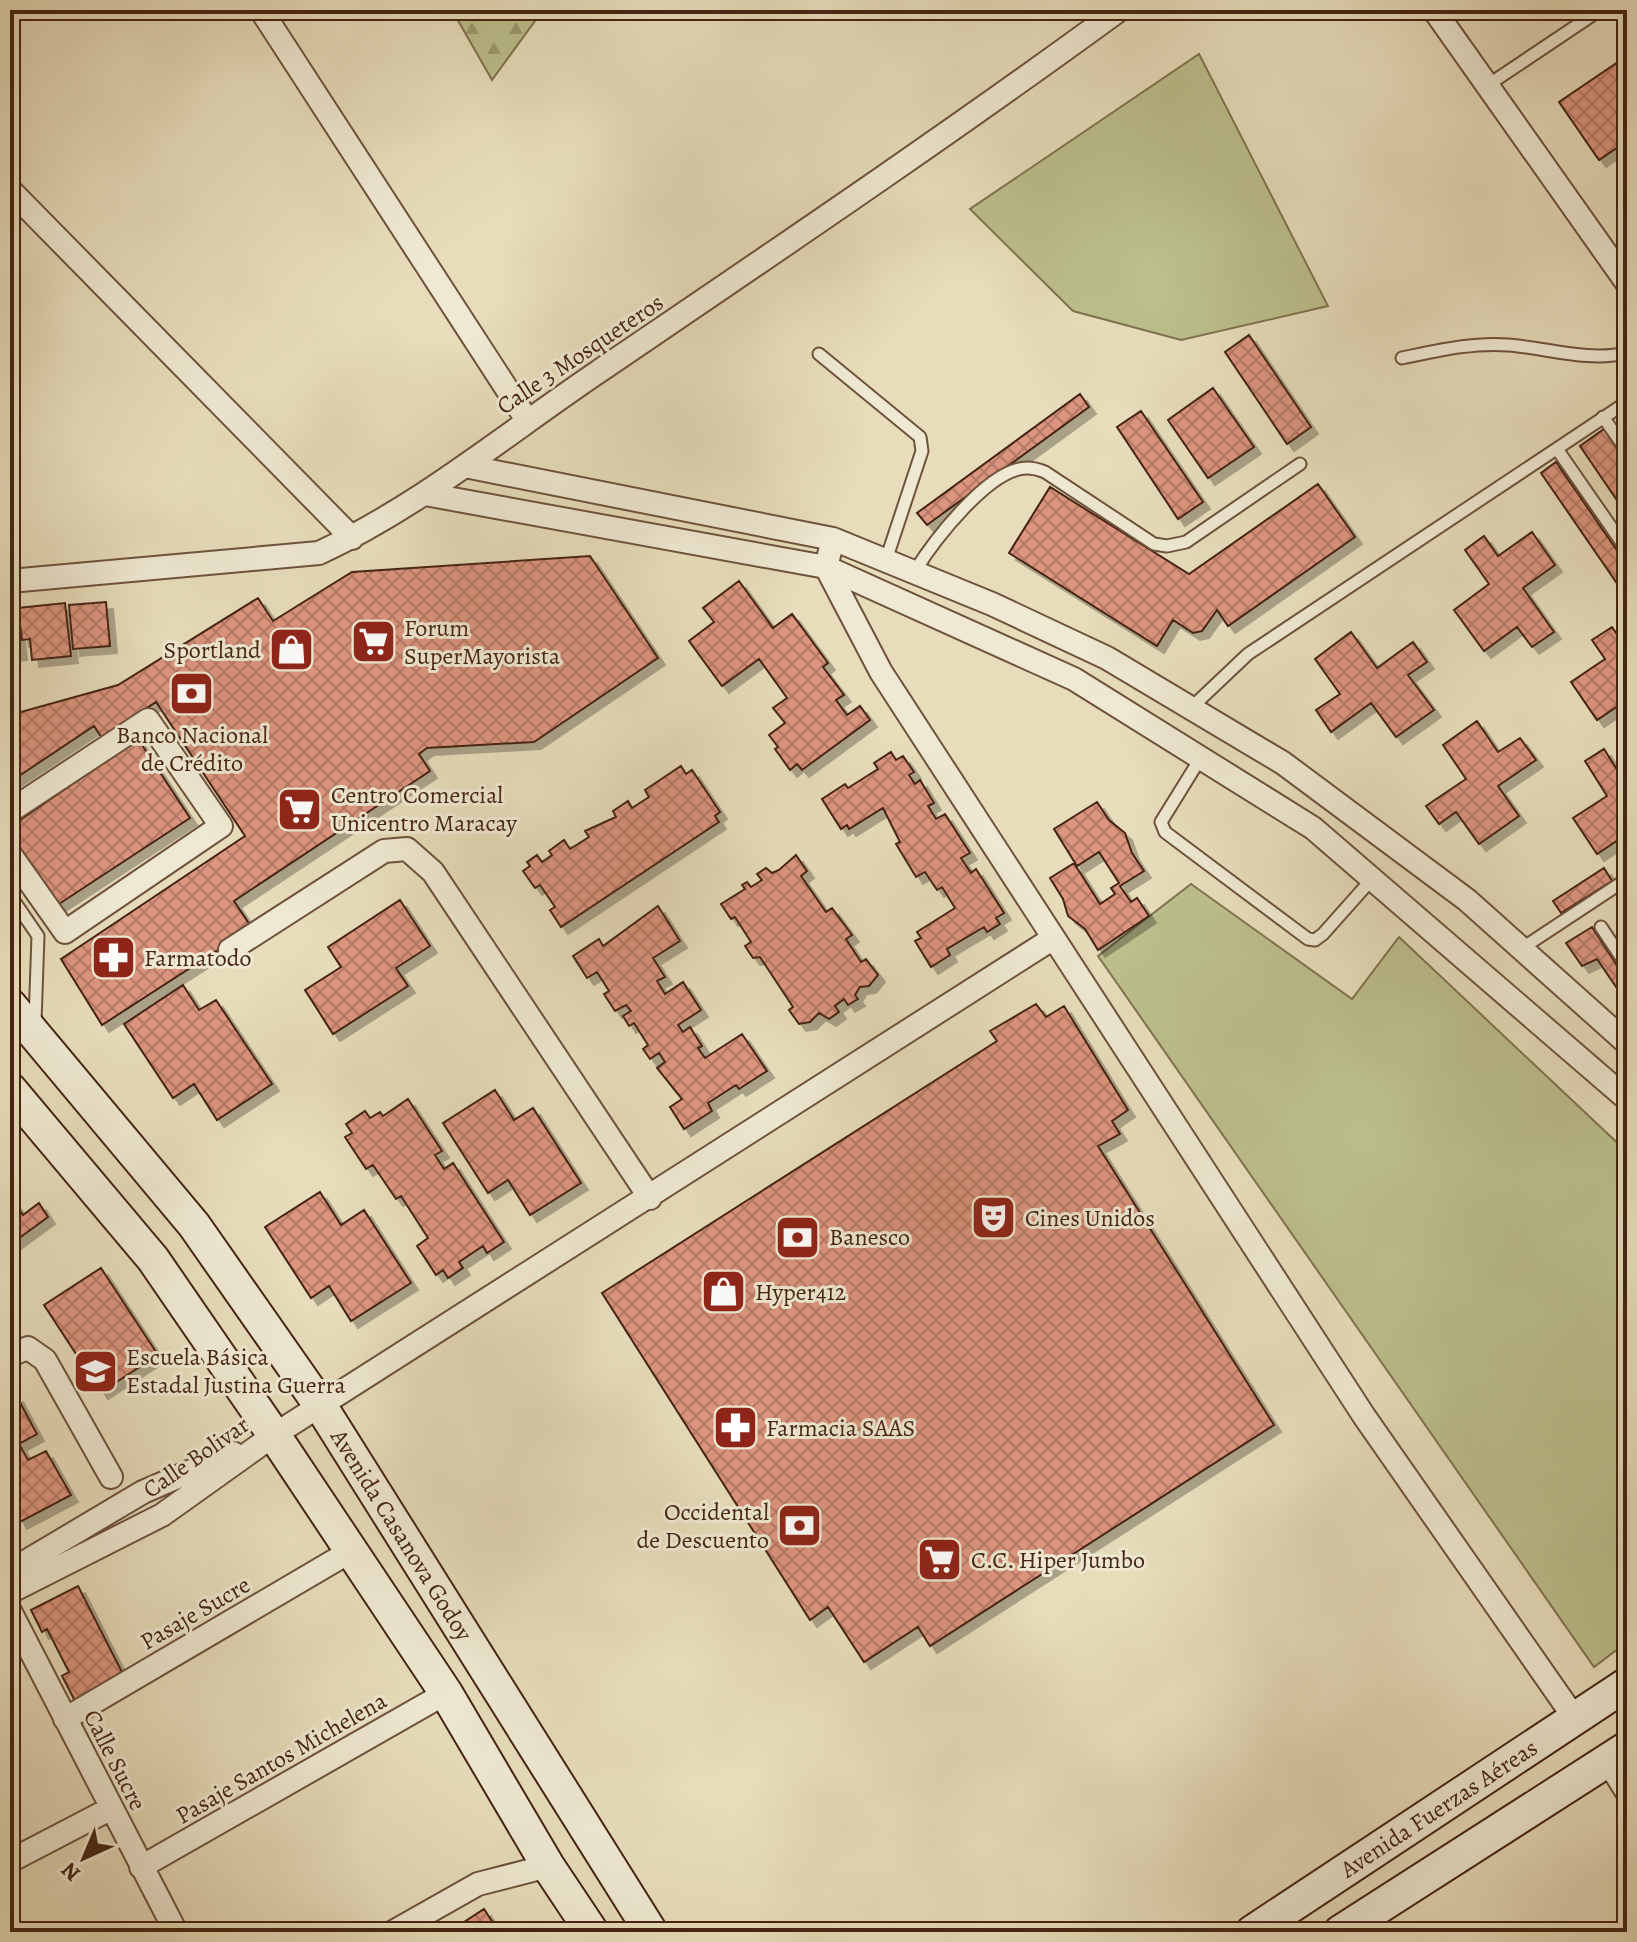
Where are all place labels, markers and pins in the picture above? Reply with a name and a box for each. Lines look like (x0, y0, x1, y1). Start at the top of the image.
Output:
place label: Forum SuperMayorista (404, 612, 561, 672)
supermarket icon: Forum SuperMayorista (349, 618, 397, 666)
shop icon: Sportland (268, 626, 316, 674)
place label: Sportland (163, 634, 261, 666)
bank icon: Banco Nacional de Crédito (168, 669, 216, 717)
place label: Banco Nacional de Crédito (116, 719, 268, 779)
place label: Centro Comercial Unicentro Maracay (331, 779, 517, 839)
supermarket icon: Centro Comercial Unicentro Maracay (276, 785, 324, 833)
pharmacy icon: Farmatodo (89, 934, 137, 982)
place label: Farmatodo (144, 942, 252, 974)
theatre icon: Cines Unidos (970, 1194, 1018, 1242)
place label: Cines Unidos (1025, 1202, 1155, 1234)
bank icon: Banesco (774, 1213, 822, 1261)
place label: Banesco (829, 1221, 910, 1253)
shop icon: Hyper412 (700, 1268, 748, 1316)
place label: Hyper412 (755, 1276, 846, 1308)
place label: Escuela Básica Estadal Justina Guerra (126, 1341, 347, 1401)
school or university icon: Escuela Básica Estadal Justina Guerra (71, 1347, 119, 1395)
pharmacy icon: Farmacia SAAS (711, 1404, 759, 1452)
place label: Farmacia SAAS (766, 1412, 915, 1444)
place label: Occidental de Descuento (636, 1496, 769, 1556)
bank icon: Occidental de Descuento (776, 1502, 824, 1550)
supermarket icon: C.C. Hiper Jumbo (916, 1536, 964, 1584)
place label: C.C. Hiper Jumbo (971, 1544, 1145, 1576)

